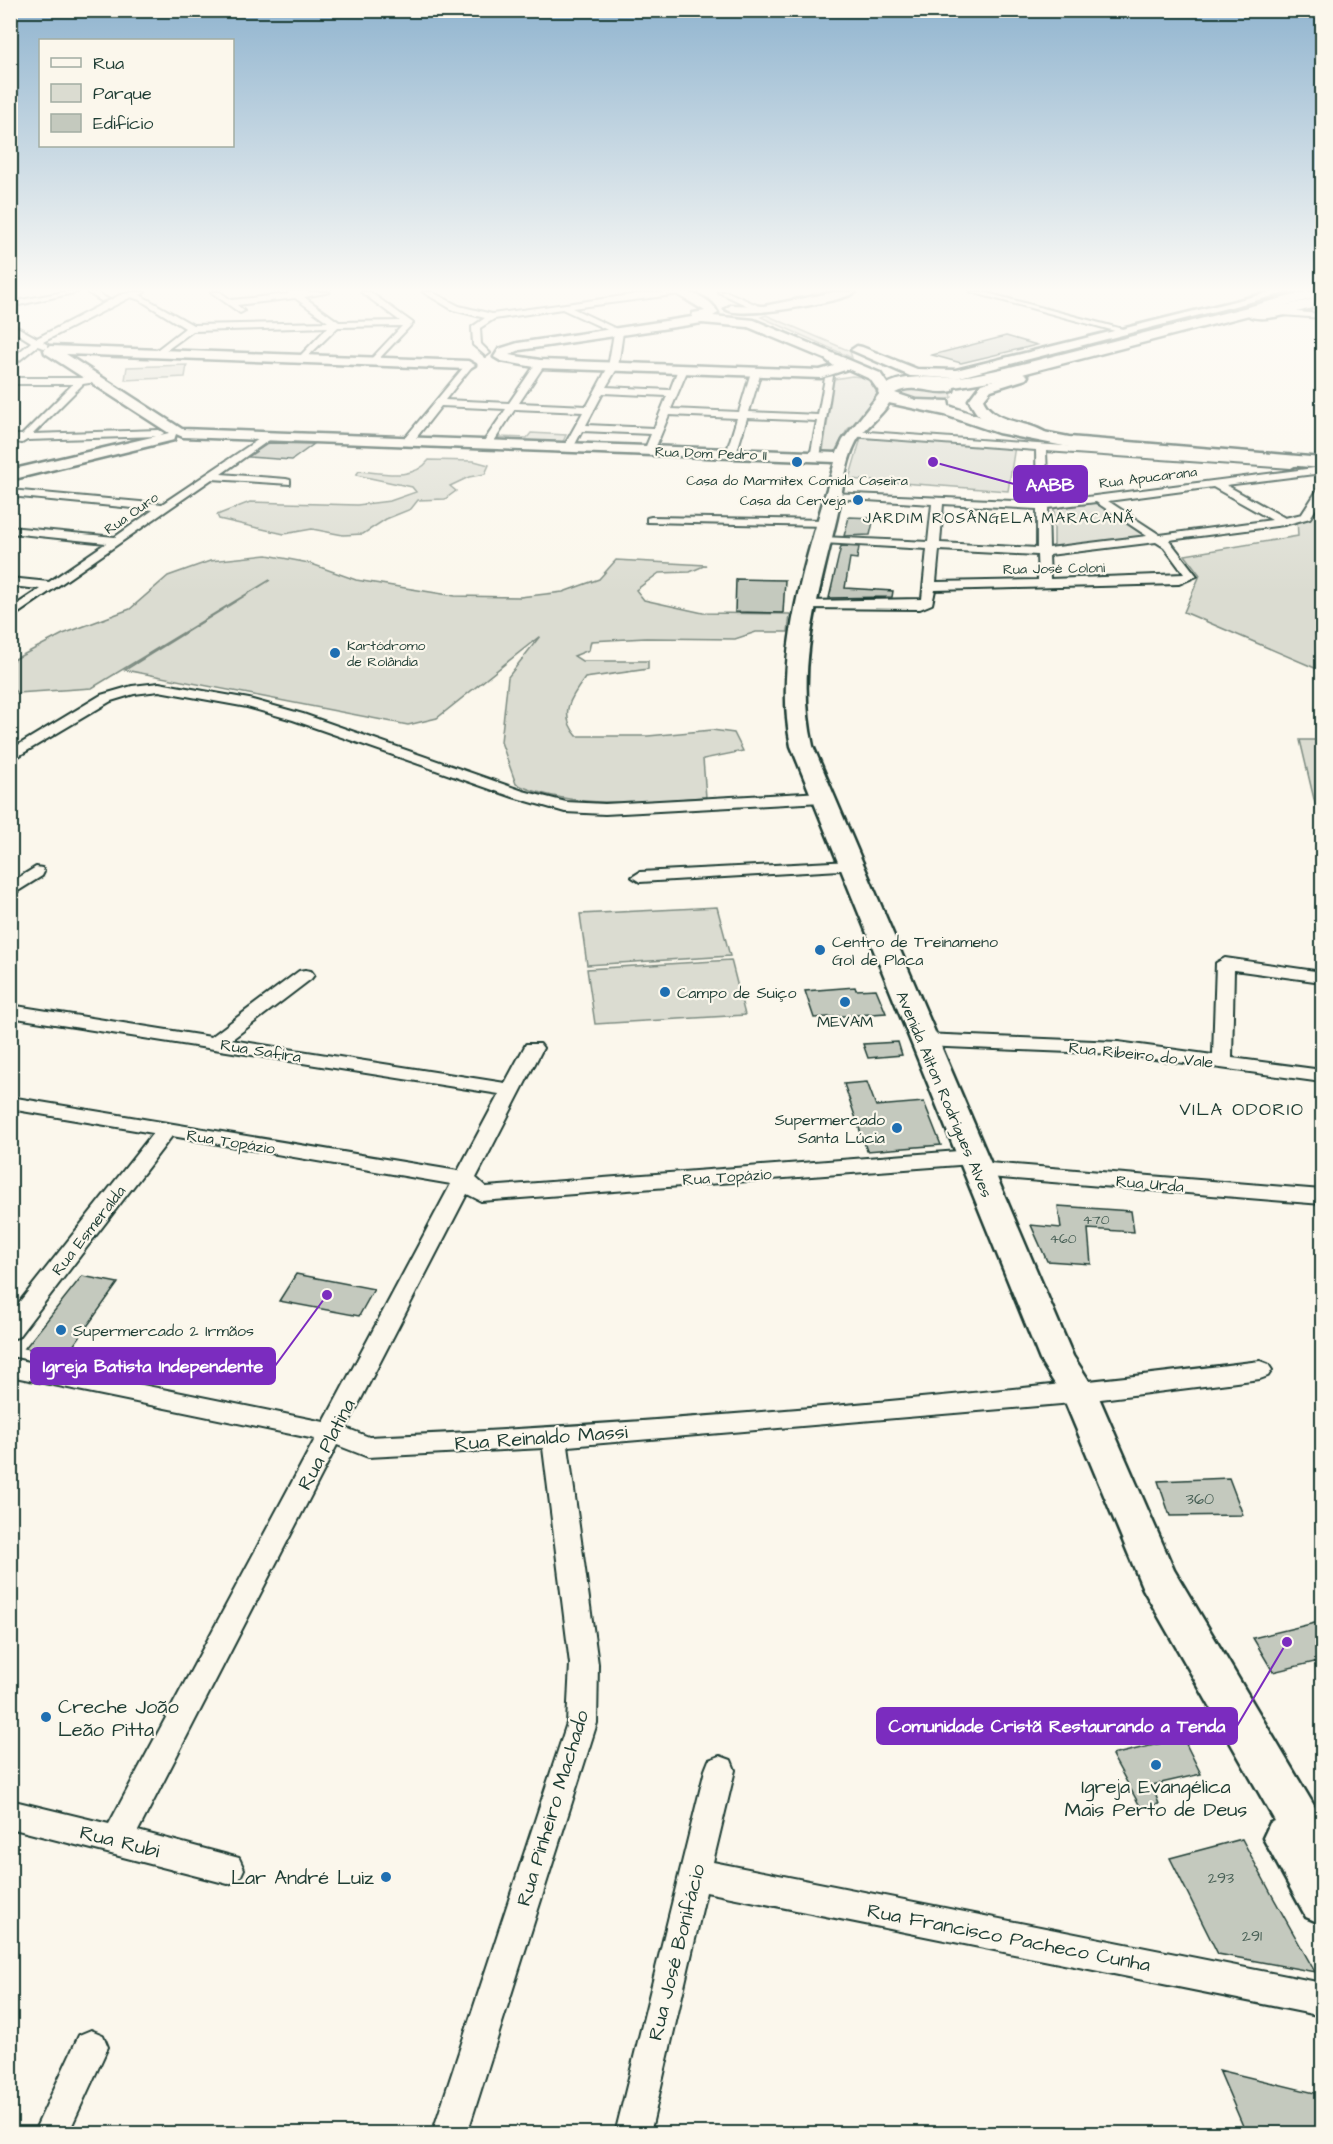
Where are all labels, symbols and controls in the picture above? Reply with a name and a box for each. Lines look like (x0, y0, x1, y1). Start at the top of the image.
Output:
legend (39, 39, 234, 147)
text: Rua (93, 51, 124, 76)
text: Parque (93, 81, 152, 106)
text: Edifício (93, 111, 153, 136)
street label: Rua Dom Pedro II (654, 442, 767, 466)
marker: Casa do Marmitex Comida Caseira (790, 455, 804, 469)
street label: Rua Apucarana (1098, 462, 1198, 494)
callout: AABB (1014, 466, 1087, 502)
place label: Casa do Marmitex Comida Caseira (686, 471, 908, 491)
text: AABB (1026, 473, 1075, 498)
street label: Rua Ouro (100, 488, 163, 540)
place label: Casa da Cerveja (740, 491, 846, 511)
marker: Casa da Cerveja (851, 493, 865, 507)
district label: JARDIM ROSÂNGELA MARACANÃ (863, 508, 1135, 529)
street label: Rua José Coloni (1003, 558, 1105, 580)
place label: Kartódromo de Rolândia (347, 636, 426, 672)
marker: Kartódromo de Rolândia (328, 646, 342, 660)
place label: Centro de Treinameno Gol de Placa (832, 931, 998, 971)
marker: Centro de Treinameno Gol de Placa (813, 943, 827, 957)
place label: Campo de Suiço (677, 982, 796, 1004)
marker: Campo de Suiço (658, 985, 672, 999)
street label: Avenida Ailton Rodrigues Alves (890, 988, 998, 1201)
marker: MEVAM (838, 995, 852, 1009)
place label: MEVAM (817, 1011, 873, 1033)
street label: Rua Safira (219, 1034, 303, 1068)
street label: Rua Ribeiro do Vale (1068, 1036, 1215, 1074)
district label: VILA ODORIO (1179, 1097, 1305, 1122)
place label: Supermercado Santa Lúcia (775, 1109, 885, 1149)
marker: Supermercado Santa Lúcia (890, 1121, 904, 1135)
street label: Rua Topázio (185, 1124, 277, 1160)
street label: Rua Topázio (682, 1163, 772, 1191)
street label: Rua Urda (1115, 1170, 1185, 1198)
street label: Rua Esmeralda (47, 1181, 131, 1280)
house number: 470 (1083, 1210, 1110, 1230)
house number: 460 (1049, 1229, 1077, 1249)
place label: Supermercado 2 Irmãos (73, 1320, 254, 1342)
marker: Supermercado 2 Irmãos (54, 1323, 68, 1337)
callout: Igreja Batista Independente (31, 1348, 275, 1384)
text: Igreja Batista Independente (43, 1354, 263, 1380)
street label: Rua Platina (291, 1394, 363, 1495)
street label: Rua Reinaldo Massi (454, 1418, 629, 1458)
house number: 360 (1186, 1488, 1214, 1510)
place label: Creche João Leão Pitta (58, 1693, 179, 1744)
street label: Rua Pinheiro Machado (510, 1707, 596, 1910)
callout: Comunidade Cristã Restaurando a Tenda (877, 1708, 1237, 1744)
marker: Creche João Leão Pitta (39, 1710, 53, 1724)
text: Comunidade Cristã Restaurando a Tenda (889, 1714, 1226, 1739)
marker: Igreja Evangélica Mais Perto de Deus (1149, 1758, 1163, 1772)
place label: Igreja Evangélica Mais Perto de Deus (1065, 1773, 1247, 1824)
street label: Rua Rubi (77, 1819, 163, 1865)
street label: Rua José Bonifácio (642, 1861, 712, 2043)
place label: Lar André Luiz (231, 1864, 374, 1892)
house number: 293 (1208, 1867, 1234, 1889)
marker: Lar André Luiz (379, 1870, 393, 1884)
street label: Rua Francisco Pacheco Cunha (865, 1897, 1153, 1979)
house number: 291 (1242, 1925, 1262, 1947)

